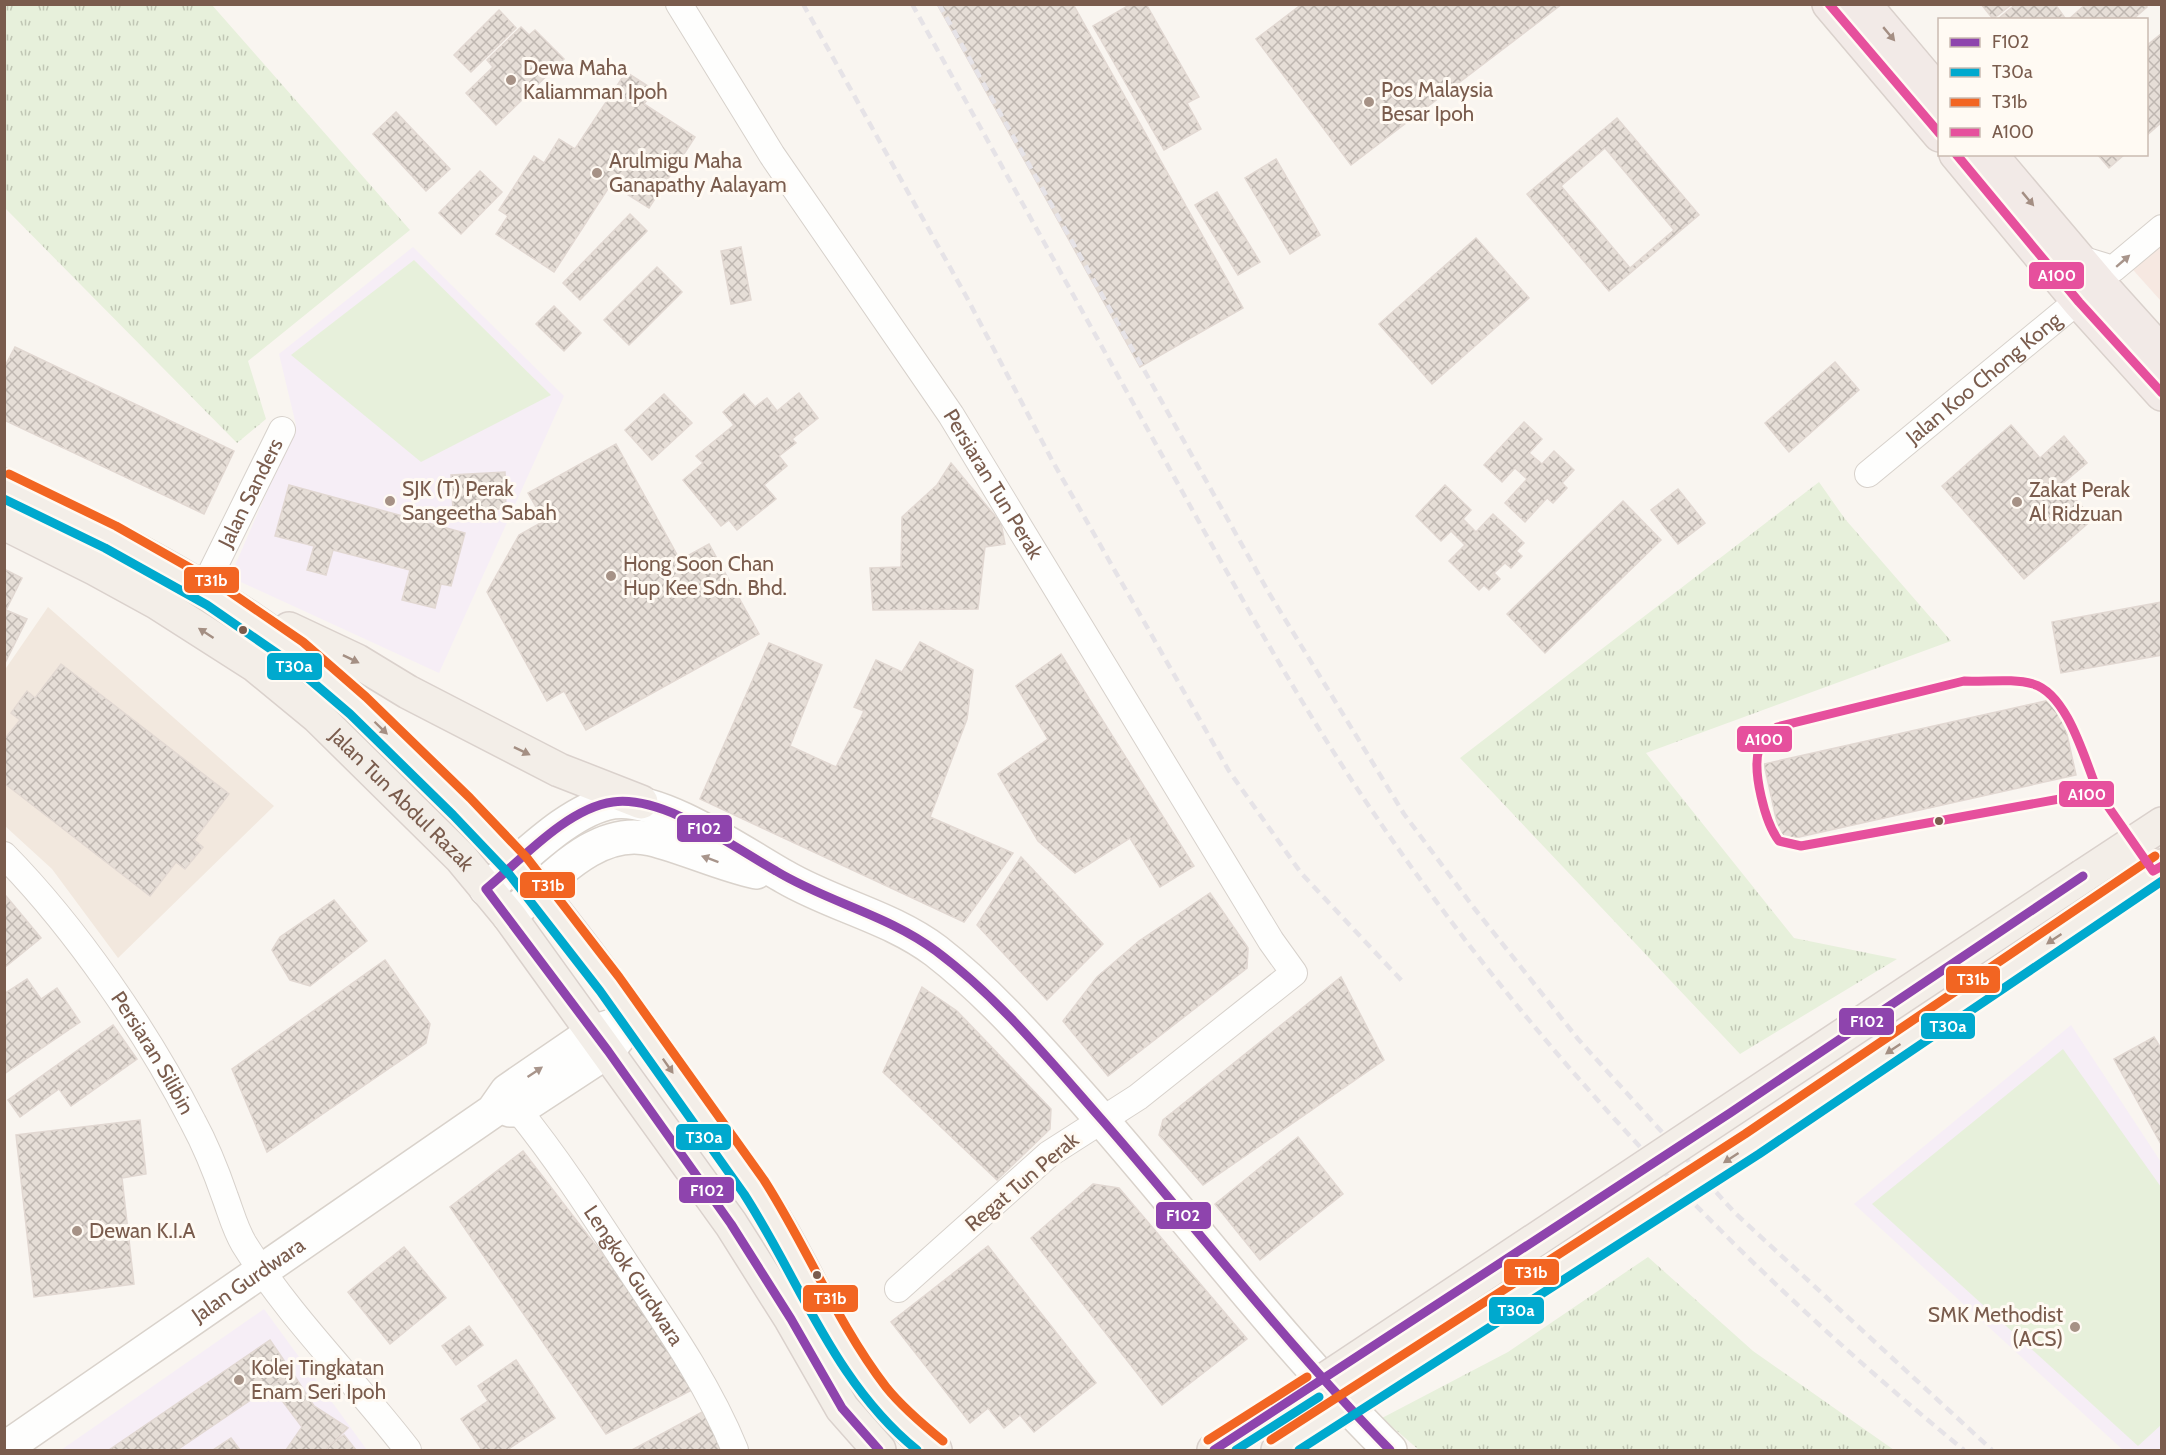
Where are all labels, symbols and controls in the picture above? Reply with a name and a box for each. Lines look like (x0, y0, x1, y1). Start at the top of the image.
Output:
legend (1938, 18, 2148, 156)
one-way arrow (1882, 26, 1895, 42)
text: F102 (1992, 31, 2029, 53)
place label: Dewa Maha Kaliamman Ipoh (523, 55, 668, 104)
text: T30a (1992, 61, 2033, 83)
marker: Dewa Maha Kaliamman Ipoh (504, 73, 518, 87)
place label: Pos Malaysia Besar Ipoh (1381, 77, 1493, 126)
text: T31b (1992, 91, 2027, 113)
marker: Pos Malaysia Besar Ipoh (1362, 95, 1376, 109)
text: A100 (1992, 121, 2034, 143)
place label: Arulmigu Maha Ganapathy Aalayam (609, 148, 787, 197)
marker: Arulmigu Maha Ganapathy Aalayam (590, 166, 604, 180)
one-way arrow (2021, 191, 2034, 207)
one-way arrow (2115, 255, 2130, 268)
line badge: A100 (2028, 261, 2085, 290)
text: A100 (2038, 266, 2076, 285)
street label: Jalan Koo Chong Kong (1900, 306, 2066, 450)
street label: Persiaran Tun Perak (938, 404, 1049, 564)
street label: Jalan Sanders (212, 434, 288, 552)
place label: SJK (T) Perak Sangeetha Sabah (402, 476, 557, 525)
place label: Zakat Perak Al Ridzuan (2029, 477, 2130, 526)
marker: SJK (T) Perak Sangeetha Sabah (383, 494, 397, 508)
marker: Zakat Perak Al Ridzuan (2010, 495, 2024, 509)
place label: Hong Soon Chan Hup Kee Sdn. Bhd. (623, 551, 787, 600)
line badge: T31b (183, 566, 240, 594)
marker: Hong Soon Chan Hup Kee Sdn. Bhd. (604, 569, 618, 583)
text: T31b (195, 571, 227, 590)
unlabelled marker (237, 624, 249, 636)
one-way arrow (198, 627, 214, 638)
line badge: T30a (266, 652, 323, 681)
one-way arrow (342, 654, 359, 663)
text: T30a (276, 657, 312, 676)
one-way arrow (373, 720, 387, 734)
street label: Jalan Tun Abdul Razak (324, 722, 480, 876)
line badge: A100 (1736, 725, 1793, 753)
text: A100 (1745, 730, 1783, 749)
one-way arrow (513, 746, 531, 756)
line badge: A100 (2058, 780, 2115, 808)
text: A100 (2068, 785, 2106, 804)
line badge: F102 (676, 814, 733, 843)
unlabelled marker (1933, 815, 1945, 827)
text: F102 (687, 819, 721, 838)
one-way arrow (701, 854, 719, 864)
line badge: T31b (519, 871, 576, 899)
text: T31b (532, 876, 564, 895)
one-way arrow (2046, 933, 2062, 944)
line badge: T31b (1945, 965, 2001, 994)
text: T31b (1957, 970, 1989, 989)
street label: Persiaran Silibin (106, 986, 200, 1118)
line badge: F102 (1838, 1007, 1895, 1036)
text: F102 (1850, 1012, 1884, 1031)
line badge: T30a (1920, 1012, 1976, 1040)
text: T30a (1930, 1017, 1966, 1036)
one-way arrow (1885, 1043, 1901, 1054)
one-way arrow (661, 1059, 673, 1074)
one-way arrow (527, 1066, 543, 1078)
line badge: T30a (675, 1123, 732, 1151)
street label: Regat Tun Perak (960, 1127, 1084, 1236)
text: T30a (686, 1128, 722, 1147)
one-way arrow (1723, 1152, 1739, 1163)
line badge: F102 (678, 1176, 735, 1204)
text: F102 (690, 1181, 724, 1200)
street label: Lengkok Gurdwara (579, 1200, 689, 1350)
line badge: F102 (1155, 1201, 1212, 1230)
text: F102 (1166, 1206, 1200, 1225)
place label: Dewan K.I.A (89, 1218, 196, 1243)
marker: Dewan K.I.A (70, 1224, 84, 1238)
street label: Jalan Gurdwara (186, 1232, 309, 1328)
line badge: T31b (1503, 1258, 1560, 1286)
text: T31b (1515, 1263, 1547, 1282)
unlabelled marker (811, 1269, 823, 1281)
line badge: T31b (802, 1284, 859, 1313)
text: T31b (814, 1289, 846, 1308)
line badge: T30a (1488, 1296, 1545, 1325)
text: T30a (1498, 1301, 1534, 1320)
place label: SMK Methodist (ACS) (1928, 1302, 2063, 1351)
marker: SMK Methodist (ACS) (2068, 1320, 2082, 1334)
place label: Kolej Tingkatan Enam Seri Ipoh (251, 1355, 386, 1404)
marker: Kolej Tingkatan Enam Seri Ipoh (232, 1373, 246, 1387)

